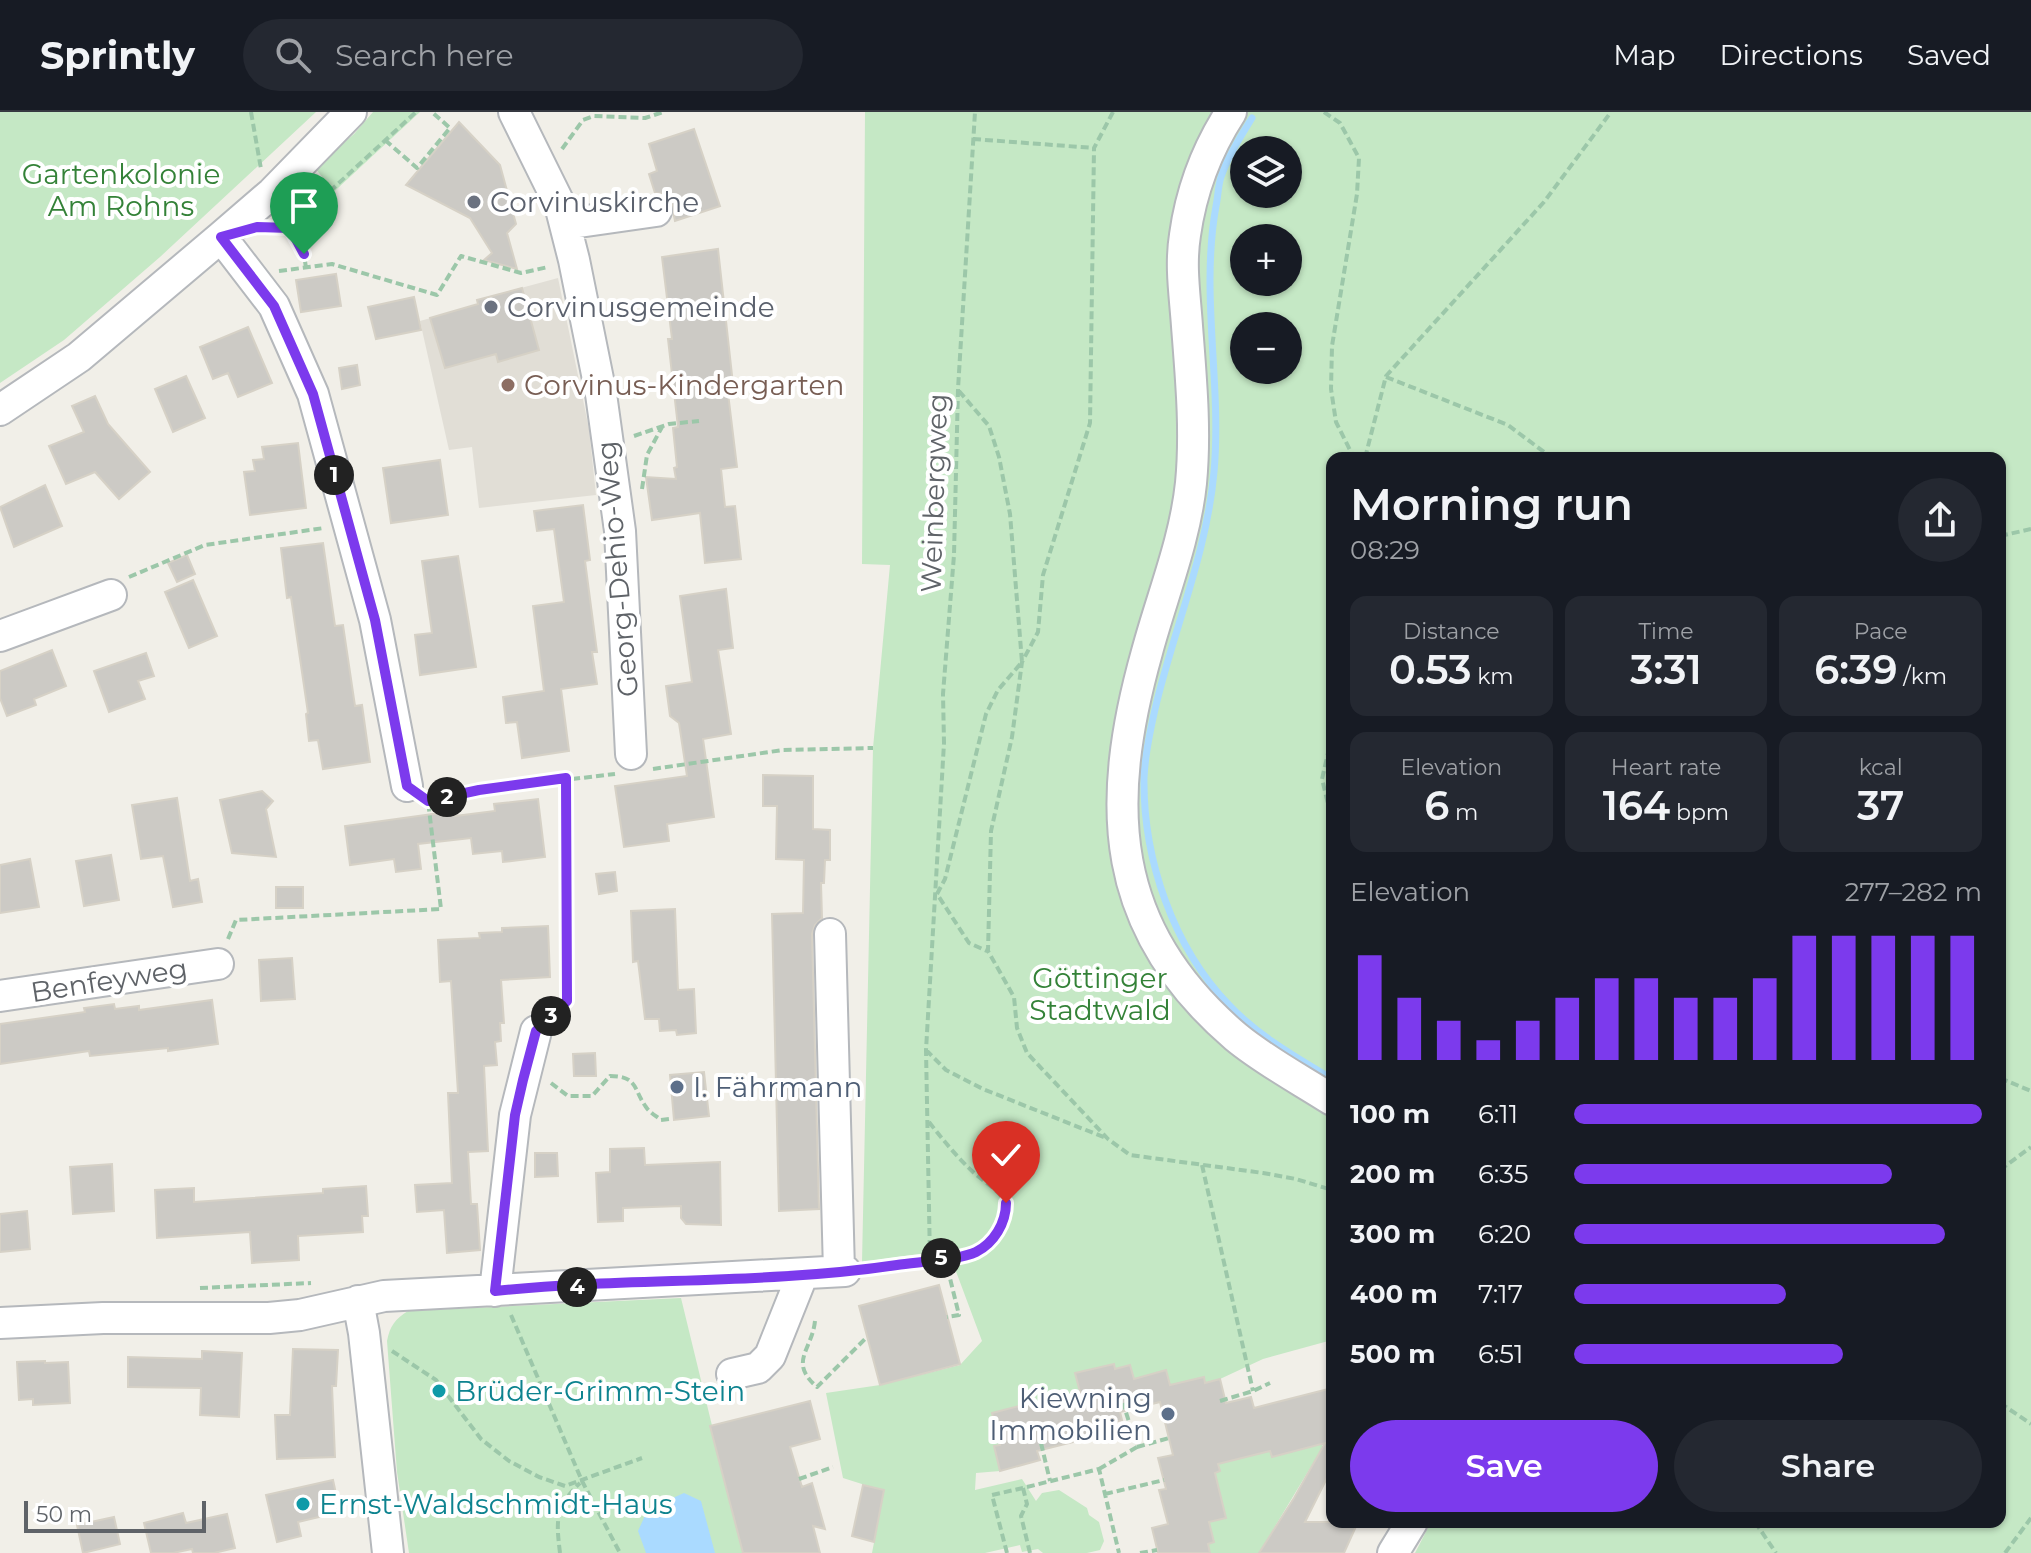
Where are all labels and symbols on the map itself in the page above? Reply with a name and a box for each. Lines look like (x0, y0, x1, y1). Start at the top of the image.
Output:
park label: Gartenkolonie Am Rohns (22, 157, 220, 223)
pin (270, 172, 338, 254)
place label: Corvinuskirche (490, 185, 699, 219)
marker: Corvinuskirche (465, 193, 483, 211)
place label: Corvinusgemeinde (507, 290, 775, 324)
marker: Corvinusgemeinde (482, 298, 500, 316)
place label: Corvinus-Kindergarten (524, 368, 844, 402)
marker: Corvinus-Kindergarten (499, 376, 517, 394)
street label: Weinbergweg (914, 393, 954, 593)
street label: Georg-Dehio-Weg (589, 440, 645, 698)
pin: 1 (314, 455, 354, 495)
pin: 2 (427, 777, 467, 817)
street label: Benfeyweg (28, 951, 190, 1009)
park label: Göttinger Stadtwald (1029, 961, 1171, 1027)
pin: 3 (531, 996, 571, 1036)
place label: I. Fährmann (693, 1070, 862, 1104)
marker: I. Fährmann (668, 1078, 686, 1096)
pin (972, 1121, 1040, 1203)
pin: 5 (921, 1238, 961, 1278)
pin: 4 (557, 1267, 597, 1307)
place label: Brüder-Grimm-Stein (455, 1374, 745, 1408)
place label: Kiewning Immobilien (989, 1381, 1152, 1447)
marker: Brüder-Grimm-Stein (430, 1382, 448, 1400)
marker: Kiewning Immobilien (1159, 1405, 1177, 1423)
place label: Ernst-Waldschmidt-Haus (319, 1487, 673, 1521)
marker: Ernst-Waldschmidt-Haus (294, 1495, 312, 1513)
scale bar (24, 1497, 206, 1533)

